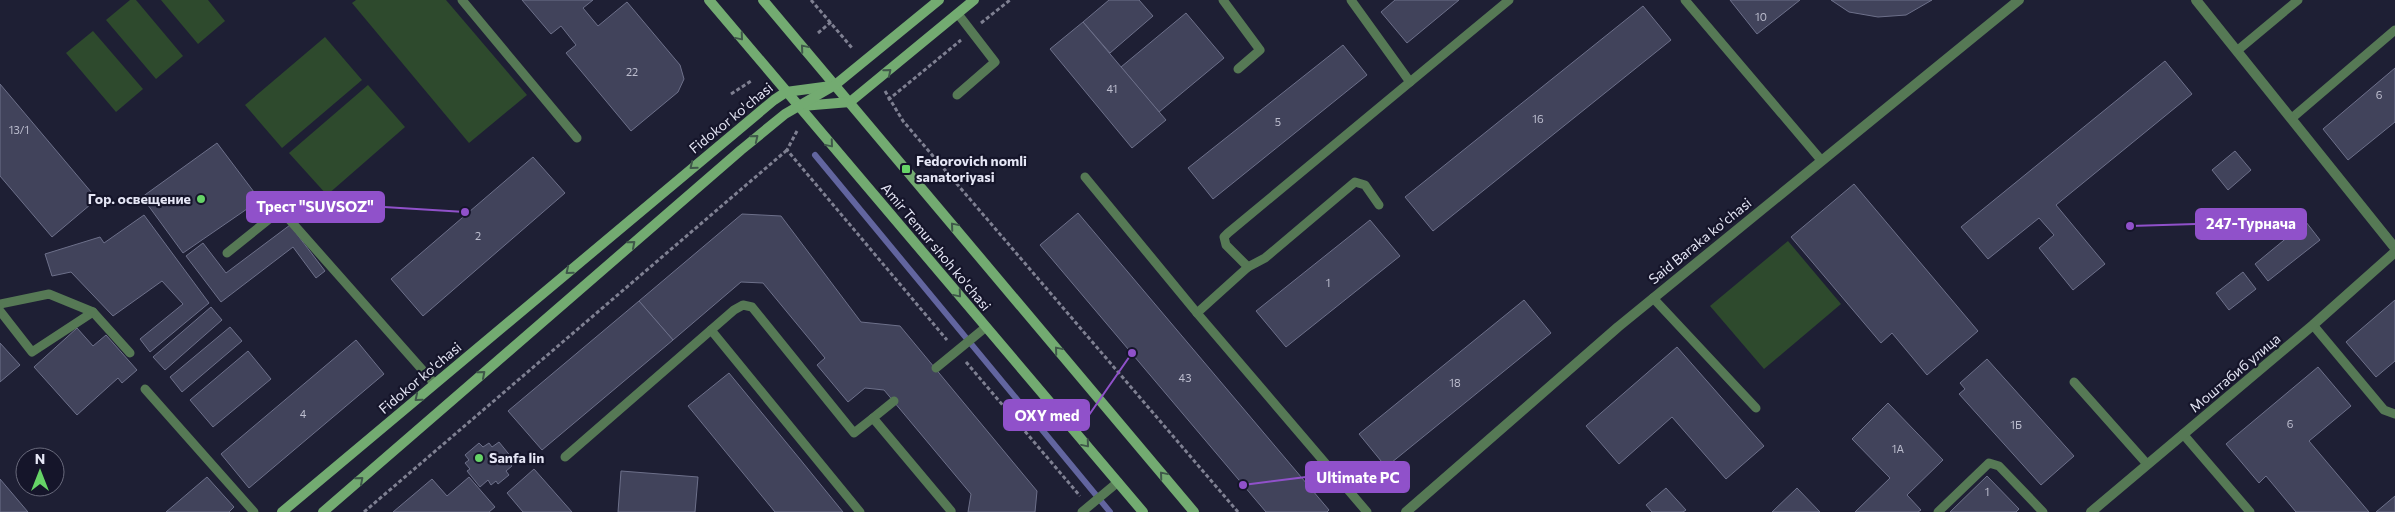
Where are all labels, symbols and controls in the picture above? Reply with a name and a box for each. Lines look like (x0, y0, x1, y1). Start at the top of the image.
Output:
house number: 10 (1755, 10, 1767, 23)
one-way arrow (735, 32, 744, 41)
one-way arrow (801, 45, 809, 54)
house number: 22 (626, 65, 638, 78)
one-way arrow (882, 69, 891, 78)
street label: Fidokor ko'chasi (685, 79, 776, 157)
house number: 41 (1107, 82, 1117, 95)
house number: 6 (2376, 88, 2383, 101)
house number: 16 (1532, 112, 1544, 125)
house number: 5 (1275, 115, 1281, 128)
house number: 13/1 (9, 123, 29, 136)
one-way arrow (749, 136, 758, 144)
one-way arrow (824, 138, 833, 147)
place label: Fedorovich nomli sanatoriyasi (916, 152, 1027, 185)
one-way arrow (690, 161, 699, 170)
marker: Fedorovich nomli sanatoriyasi (900, 163, 912, 175)
street label: Amir Temur shoh ko'chasi (878, 179, 995, 314)
place label: Гор. освещение (88, 190, 191, 207)
callout: Трест "SUVSOZ" (247, 192, 384, 222)
marker: Гор. освещение (195, 193, 207, 205)
street label: Said Baraka ko'chasi (1645, 194, 1755, 287)
text: Трест "SUVSOZ" (256, 197, 374, 215)
callout: 247-Турнача (2196, 209, 2306, 239)
text: 247-Турнача (2206, 214, 2296, 232)
one-way arrow (951, 223, 959, 232)
house number: 2 (475, 229, 481, 242)
one-way arrow (626, 241, 635, 250)
one-way arrow (565, 265, 574, 274)
house number: 1 (1326, 276, 1330, 289)
one-way arrow (952, 288, 961, 297)
street label: Моштабиб улица (2186, 330, 2284, 416)
street label: Fidokor ko'chasi (375, 338, 464, 417)
one-way arrow (1055, 347, 1064, 356)
one-way arrow (477, 370, 486, 379)
house number: 43 (1179, 371, 1191, 384)
house number: 18 (1449, 376, 1461, 389)
one-way arrow (414, 392, 423, 401)
callout: OXY med (1004, 400, 1089, 430)
text: OXY med (1014, 406, 1080, 424)
house number: 4 (300, 407, 307, 420)
house number: 6 (2287, 417, 2294, 430)
house number: 1Б (2010, 418, 2022, 431)
one-way arrow (1080, 439, 1089, 448)
house number: 1A (1892, 442, 1905, 455)
north arrow (15, 447, 65, 497)
place label: Sanfa lin (489, 449, 544, 466)
text: N (35, 450, 45, 467)
marker: Sanfa lin (473, 452, 485, 464)
callout: Ultimate PC (1306, 462, 1409, 492)
text: Ultimate PC (1316, 468, 1400, 486)
one-way arrow (1160, 471, 1169, 480)
one-way arrow (354, 477, 363, 486)
house number: 1 (1985, 485, 1989, 498)

